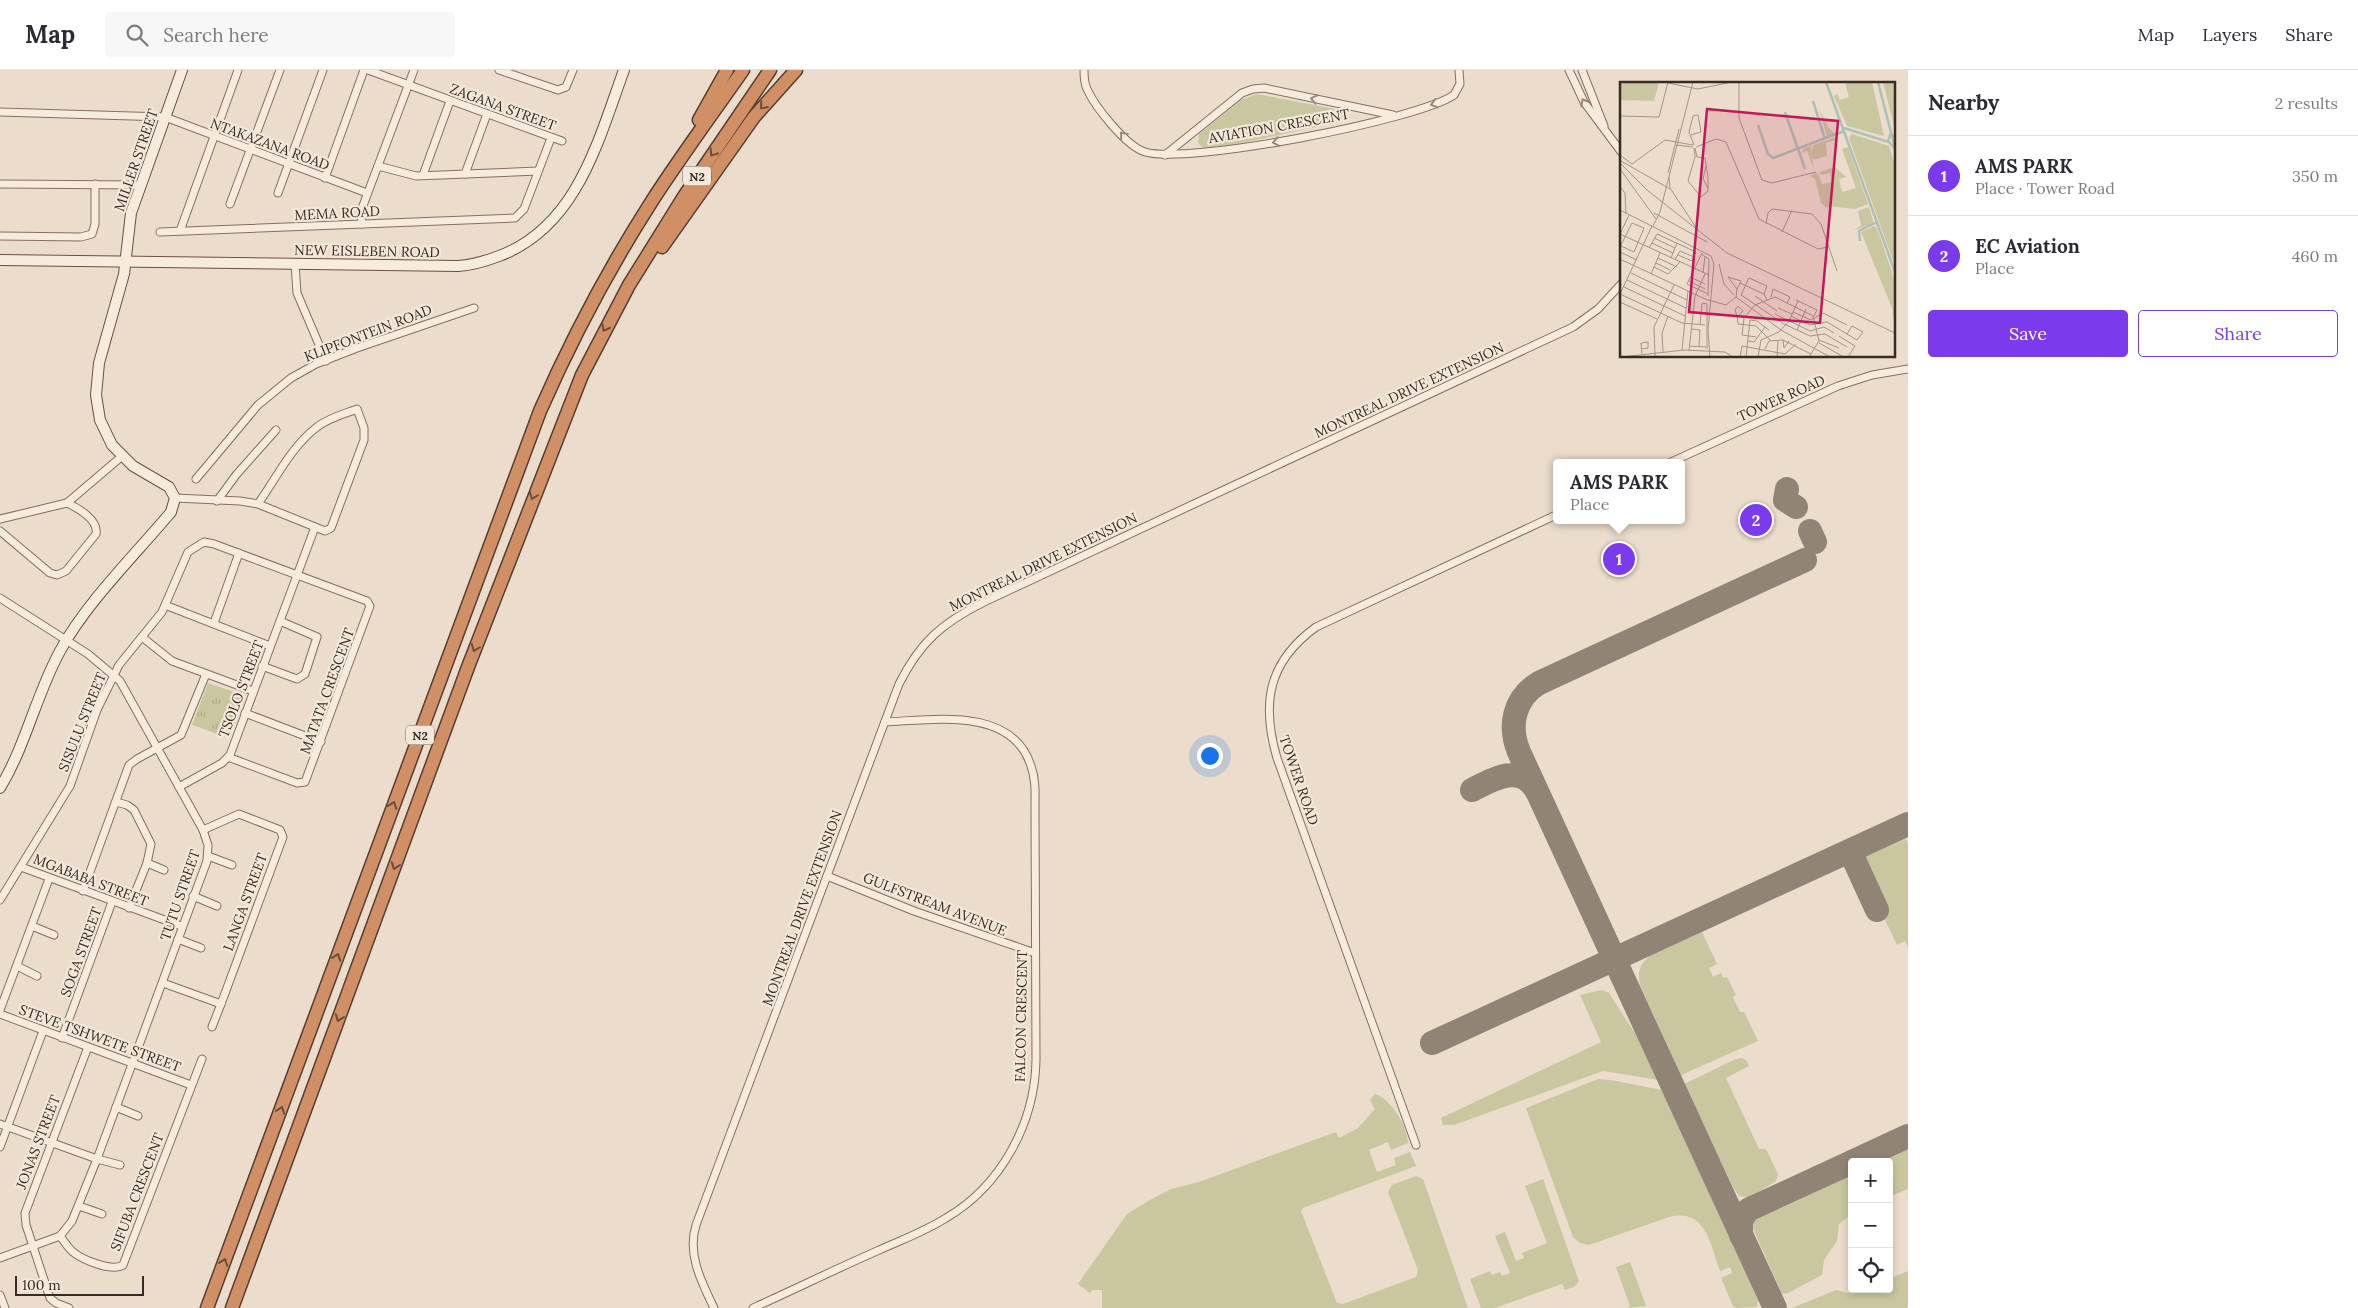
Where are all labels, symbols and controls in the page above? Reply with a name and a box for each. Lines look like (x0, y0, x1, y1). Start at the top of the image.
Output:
search box (105, 12, 455, 57)
text: Map (25, 19, 75, 50)
icon: search (123, 21, 151, 49)
text: Search here (163, 23, 269, 47)
text: Map (2138, 23, 2174, 46)
text: Layers (2202, 23, 2257, 46)
text: Share (2285, 23, 2333, 46)
street label: ZAGANA STREET (447, 79, 559, 135)
inset map (1620, 82, 1896, 358)
text: Nearby (1928, 89, 1999, 116)
text: 2 results (2275, 93, 2338, 113)
one-way arrow (1310, 94, 1318, 105)
one-way arrow (1431, 98, 1439, 108)
one-way arrow (1580, 98, 1590, 107)
one-way arrow (761, 100, 769, 109)
street label: AVIATION CRESCENT (1206, 105, 1351, 147)
street label: MILLER STREET (110, 106, 162, 214)
street label: NTAKAZANA ROAD (208, 114, 332, 174)
one-way arrow (1120, 132, 1128, 141)
one-way arrow (1272, 136, 1281, 146)
one-way arrow (710, 148, 719, 157)
text: AMS PARK (1975, 154, 2073, 178)
road number: N2 (683, 166, 711, 185)
text: 1 (1941, 166, 1947, 186)
text: 350 m (2292, 166, 2338, 186)
text: Place · Tower Road (1975, 178, 2115, 198)
street label: MEMA ROAD (294, 202, 380, 224)
text: EC Aviation (1975, 234, 2080, 258)
street label: NEW EISLEBEN ROAD (294, 241, 440, 261)
text: 2 (1940, 246, 1948, 266)
text: 460 m (2292, 246, 2338, 266)
text: Place (1975, 258, 2014, 278)
street label: KLIPFONTEIN ROAD (301, 300, 435, 366)
button: Save (1928, 310, 2128, 357)
button: Share (2138, 310, 2338, 357)
one-way arrow (601, 323, 611, 332)
street label: MONTREAL DRIVE EXTENSION (1311, 338, 1507, 442)
street label: TOWER ROAD (1734, 371, 1828, 425)
popup (1553, 459, 1685, 524)
text: AMS PARK (1570, 470, 1668, 494)
one-way arrow (529, 491, 540, 500)
text: Place (1570, 494, 1609, 514)
pin: 2 (1740, 501, 1772, 539)
street label: MONTREAL DRIVE EXTENSION (946, 508, 1140, 615)
pin: 1 (1603, 540, 1635, 578)
street label: MATATA CRESCENT (296, 626, 358, 756)
street label: TSOLO STREET (214, 638, 268, 740)
one-way arrow (471, 643, 481, 651)
street label: SISULU STREET (54, 670, 110, 774)
road number: N2 (406, 726, 434, 744)
street label: TOWER ROAD (1275, 733, 1323, 827)
your location (1197, 743, 1223, 769)
one-way arrow (387, 801, 397, 810)
street label: MONTREAL DRIVE EXTENSION (758, 807, 846, 1008)
street label: TUTU STREET (156, 847, 204, 943)
street label: MGABABA STREET (31, 850, 151, 910)
street label: LANGA STREET (219, 851, 271, 953)
one-way arrow (391, 861, 401, 869)
street label: GULFSTREAM AVENUE (861, 868, 1010, 940)
street label: SOGA STREET (56, 905, 106, 999)
street label: FALCON CRESCENT (1011, 950, 1031, 1082)
one-way arrow (331, 954, 341, 962)
street label: STEVE TSHWETE STREET (17, 1000, 183, 1076)
one-way arrow (335, 1013, 345, 1022)
street label: JONAS STREET (11, 1092, 64, 1192)
one-way arrow (274, 1106, 285, 1115)
street label: SIFUBA CRESCENT (106, 1130, 168, 1254)
map controls (1848, 1158, 1893, 1293)
button: + (1848, 1158, 1893, 1203)
button: − (1848, 1203, 1893, 1248)
button: locate (1848, 1248, 1893, 1293)
one-way arrow (218, 1258, 228, 1267)
scale bar (15, 1273, 144, 1296)
text: 100 m (22, 1276, 61, 1294)

